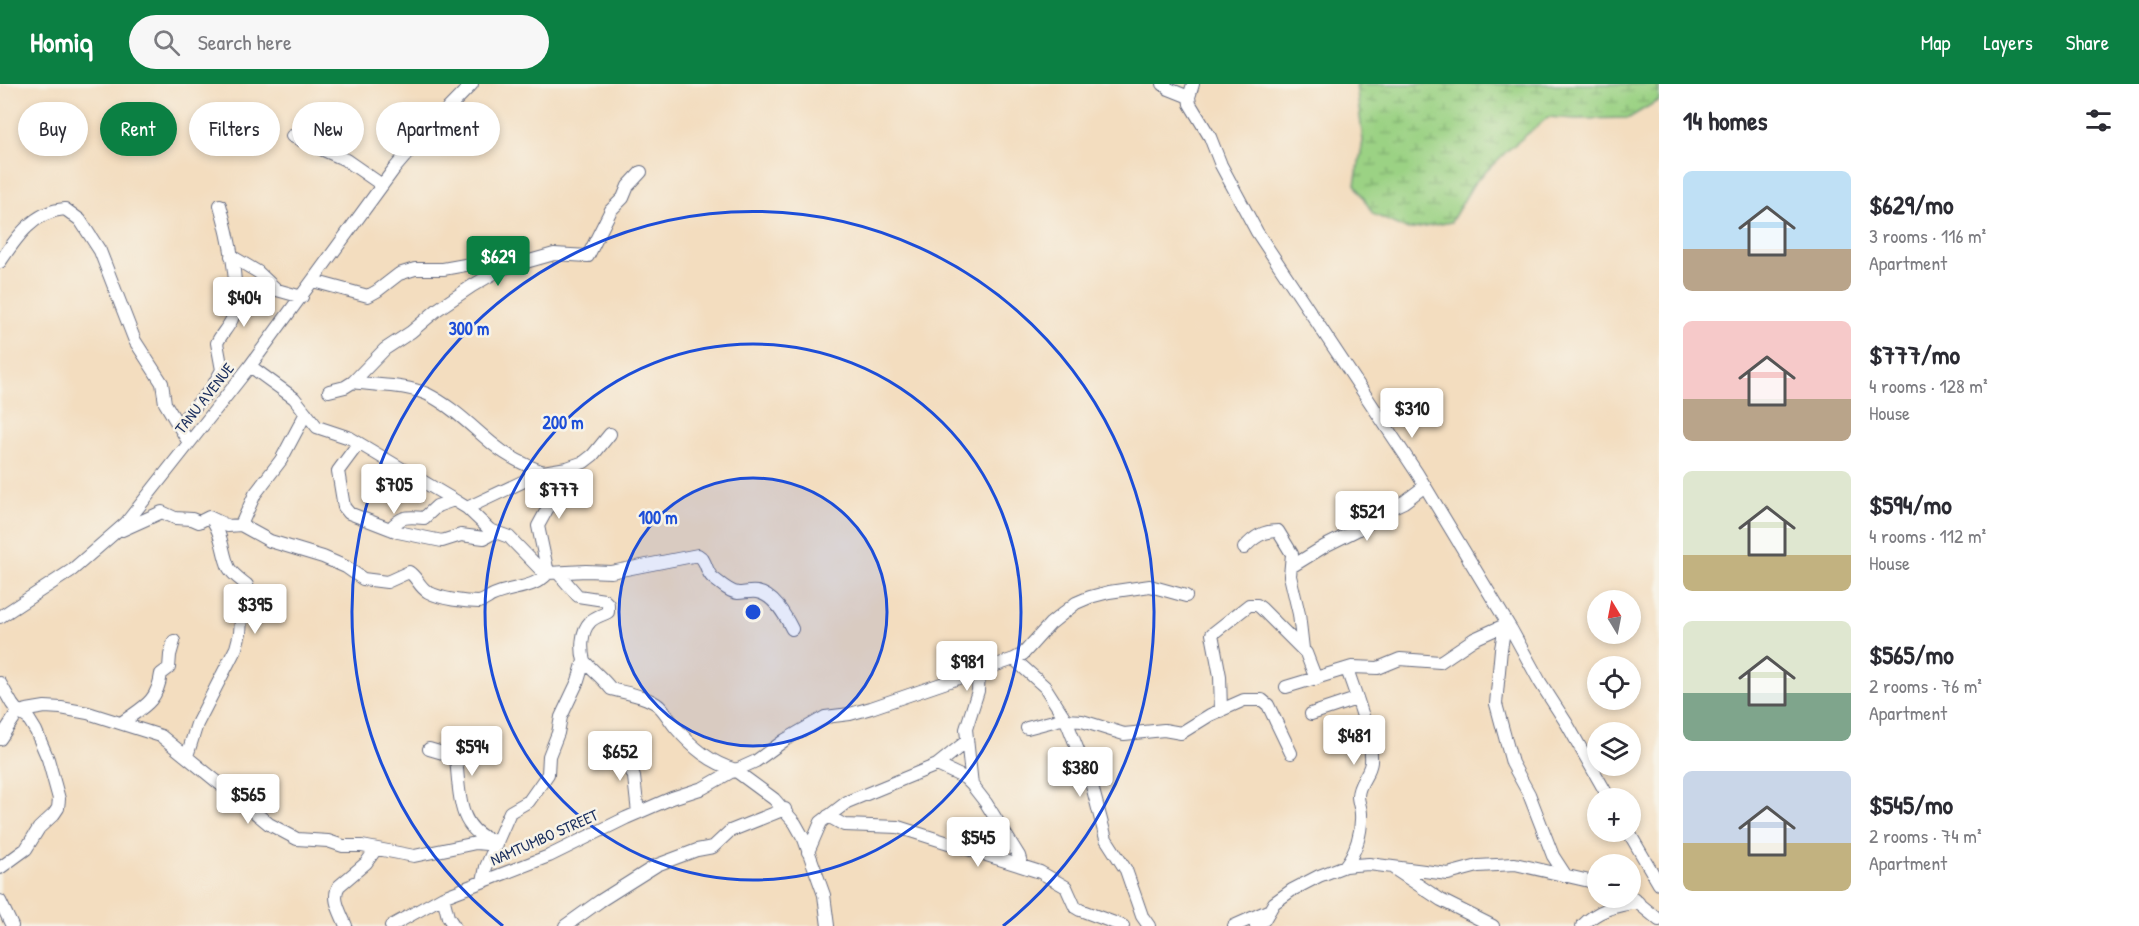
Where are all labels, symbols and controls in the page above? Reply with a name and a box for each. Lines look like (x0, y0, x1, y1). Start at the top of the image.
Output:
search box (129, 15, 549, 69)
text: Homiq (30, 23, 93, 61)
icon: search (150, 26, 183, 59)
text: Search here (198, 27, 292, 57)
text: Map (1921, 28, 1950, 57)
text: Layers (1983, 28, 2033, 57)
text: Share (2066, 28, 2109, 57)
chip: Buy (18, 102, 88, 156)
chip: Rent (100, 102, 177, 156)
chip: Filters (189, 102, 280, 156)
chip: New (292, 102, 364, 156)
chip: Apartment (376, 102, 500, 156)
text: 14 homes (1683, 103, 1768, 138)
icon: filters (2082, 104, 2115, 137)
text: $629/mo (1869, 187, 1953, 222)
icon: home (1731, 195, 1803, 267)
text: 3 rooms · 116 m² (1869, 222, 1986, 249)
pin: $629 (462, 236, 534, 287)
text: $629 (481, 242, 515, 269)
text: Apartment (1869, 249, 1947, 276)
pin: $404 (208, 277, 280, 328)
text: $404 (227, 283, 261, 310)
text: 300 m (449, 316, 489, 341)
text: $777/mo (1869, 337, 1960, 372)
icon: home (1731, 345, 1803, 417)
street label: TANU AVENUE (169, 358, 239, 438)
text: 4 rooms · 128 m² (1869, 372, 1988, 399)
pin: $310 (1376, 388, 1448, 439)
text: $310 (1394, 394, 1430, 421)
text: House (1869, 399, 1910, 426)
text: 200 m (543, 410, 583, 435)
pin: $705 (358, 464, 430, 515)
pin: $777 (523, 469, 595, 520)
text: $705 (375, 470, 413, 497)
text: $777 (539, 475, 579, 502)
text: $594/mo (1869, 487, 1952, 522)
pin: $521 (1331, 491, 1403, 542)
icon: home (1731, 495, 1803, 567)
text: $521 (1349, 497, 1385, 524)
text: 100 m (638, 505, 678, 530)
text: 4 rooms · 112 m² (1869, 522, 1986, 549)
text: House (1869, 549, 1910, 576)
pin: $395 (219, 584, 291, 635)
text: $395 (238, 590, 272, 617)
north arrow (1587, 590, 1641, 644)
map controls (1587, 590, 1641, 908)
centre of rings (743, 602, 763, 622)
text: $565/mo (1869, 637, 1954, 672)
pin: $981 (931, 641, 1003, 692)
icon: home (1731, 645, 1803, 717)
text: $981 (950, 647, 984, 674)
button: locate (1587, 656, 1641, 710)
text: 2 rooms · 76 m² (1869, 672, 1982, 699)
text: Apartment (1869, 699, 1947, 726)
pin: $481 (1318, 715, 1390, 766)
text: $481 (1337, 721, 1371, 748)
button: layers (1587, 722, 1641, 776)
pin: $594 (436, 726, 508, 777)
pin: $652 (584, 731, 656, 782)
text: $594 (455, 732, 489, 759)
text: $652 (602, 737, 638, 764)
pin: $380 (1044, 747, 1116, 798)
text: $380 (1062, 753, 1098, 780)
pin: $565 (212, 774, 284, 825)
text: $565 (230, 780, 266, 807)
text: $545/mo (1869, 787, 1953, 822)
button: + (1587, 788, 1641, 842)
icon: home (1731, 795, 1803, 867)
street label: NAMTUMBO STREET (487, 803, 602, 871)
pin: $545 (942, 817, 1014, 868)
text: 2 rooms · 74 m² (1869, 822, 1981, 849)
text: $545 (961, 823, 995, 850)
text: Apartment (1869, 849, 1947, 876)
button: − (1587, 854, 1641, 908)

